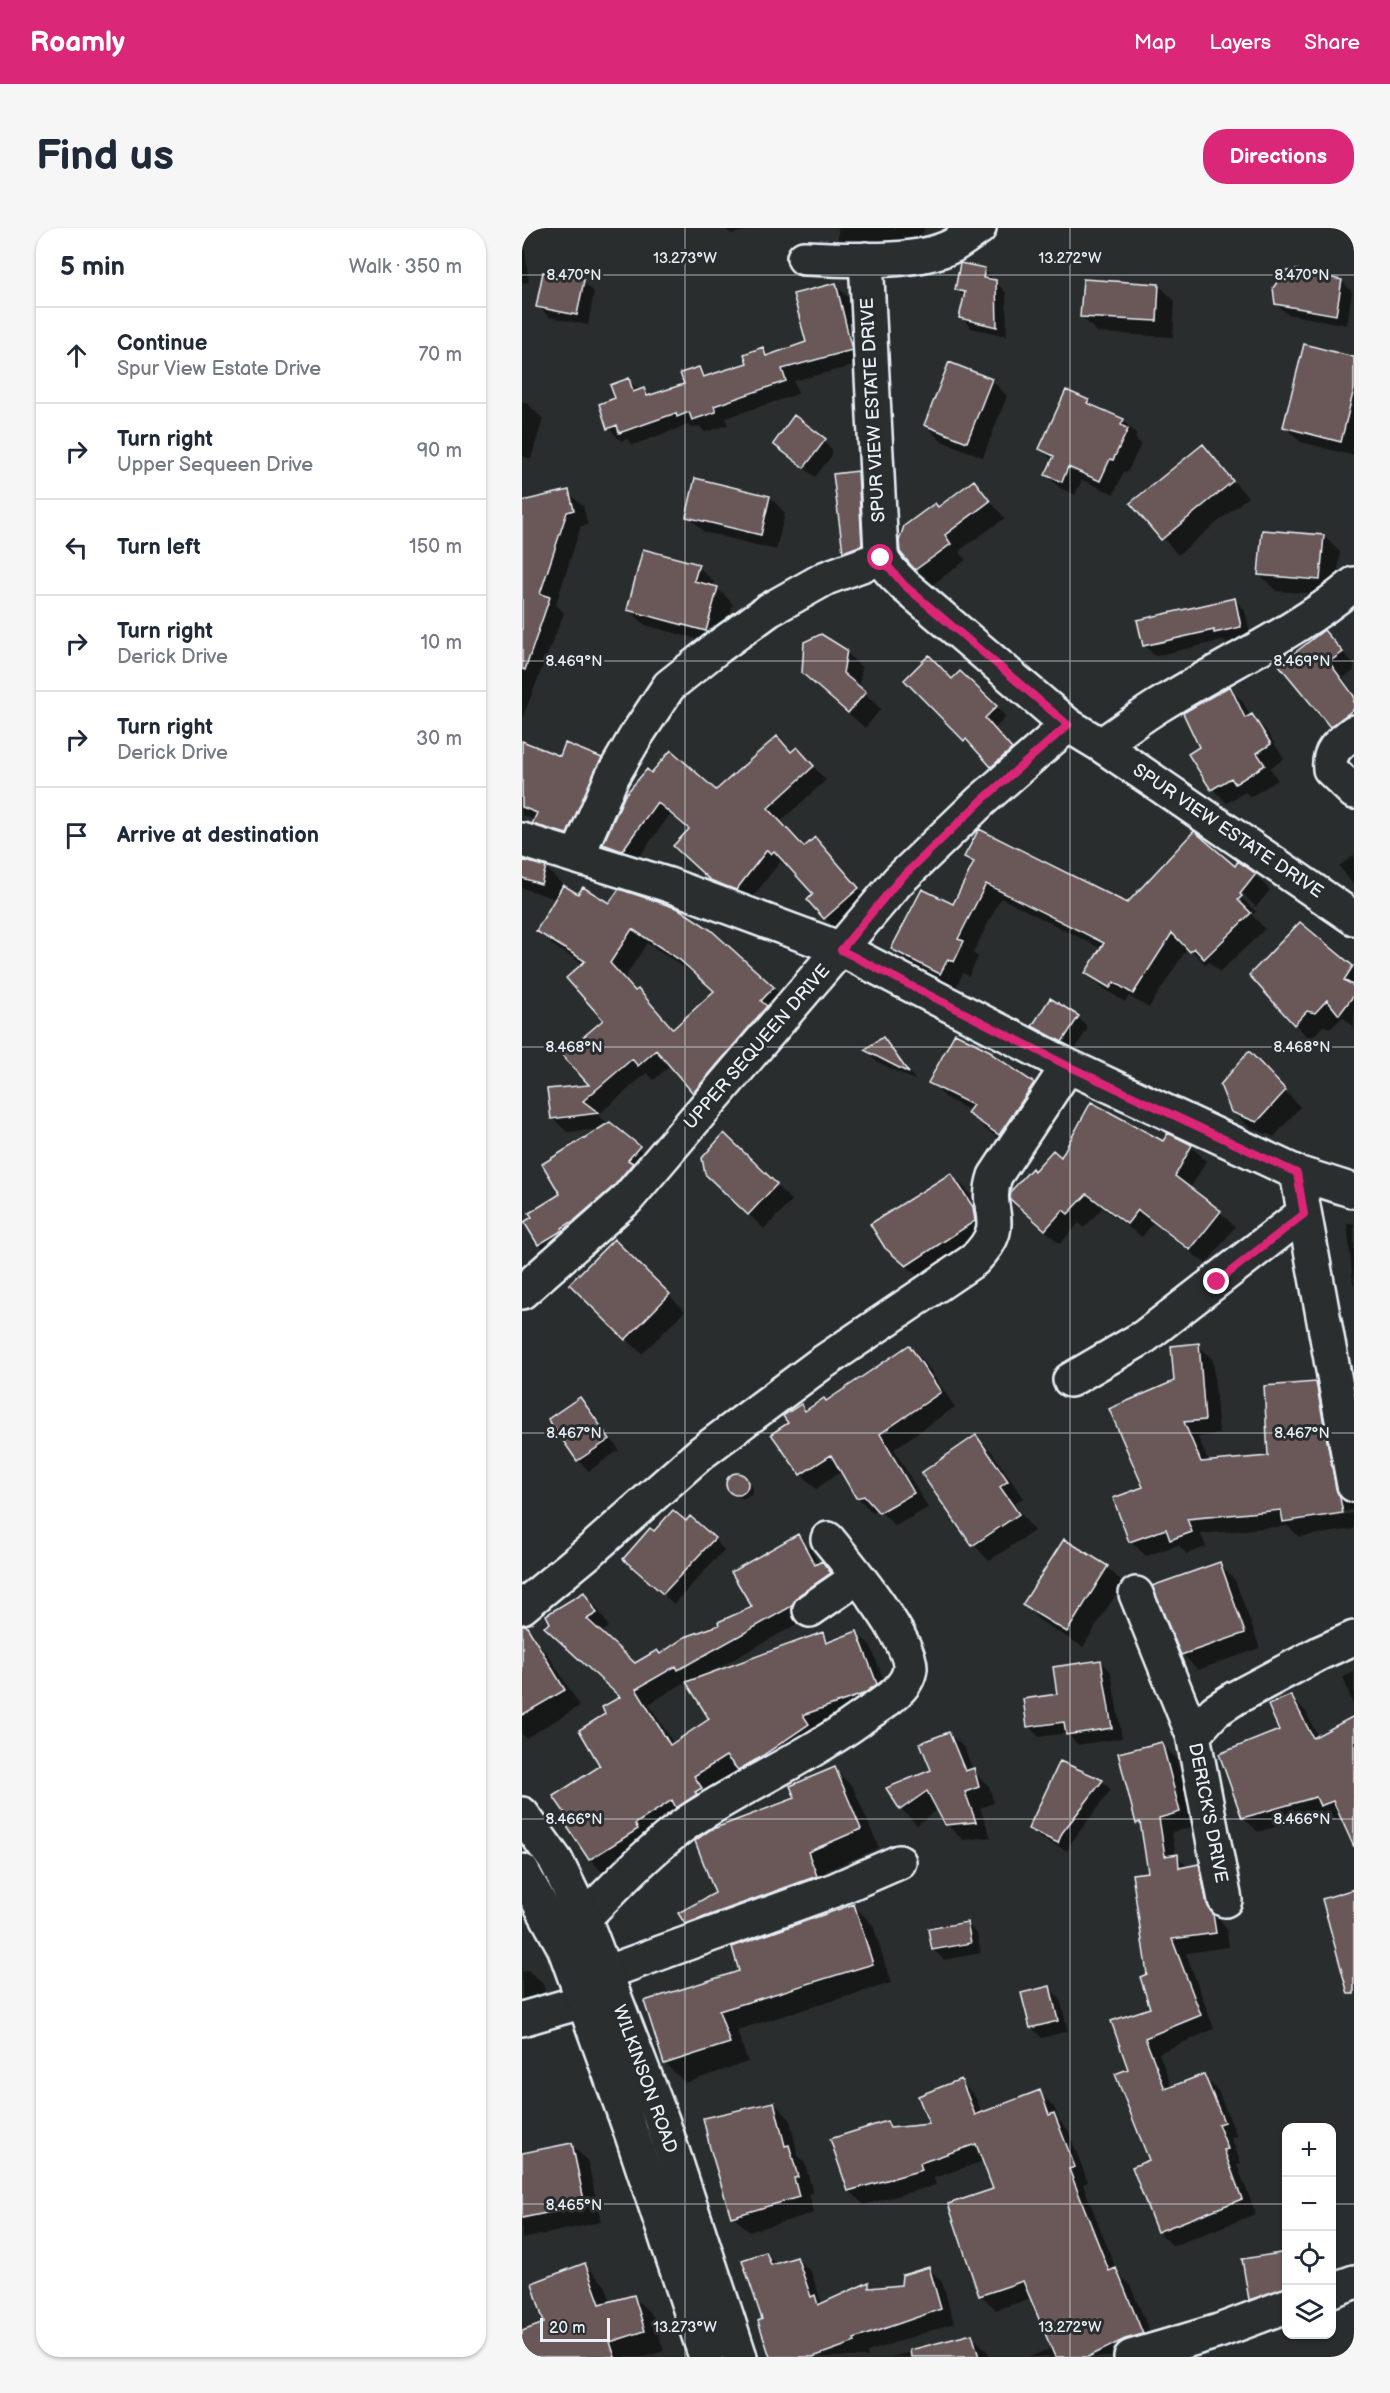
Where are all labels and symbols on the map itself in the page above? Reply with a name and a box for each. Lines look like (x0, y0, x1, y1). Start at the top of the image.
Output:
text: 13.273°W (653, 249, 717, 268)
text: 13.272°W (1038, 249, 1102, 268)
text: 8.470°N (546, 266, 602, 285)
text: 8.470°N (1274, 266, 1330, 285)
street label: SPUR VIEW ESTATE DRIVE (857, 297, 889, 523)
route start (867, 544, 893, 570)
text: 8.469°N (546, 652, 602, 671)
text: 8.469°N (1274, 652, 1330, 671)
street label: SPUR VIEW ESTATE DRIVE (1129, 759, 1327, 903)
street label: UPPER SEQUEEN DRIVE (680, 960, 834, 1134)
text: 8.468°N (546, 1038, 602, 1057)
text: 8.468°N (1274, 1038, 1330, 1057)
route end (1203, 1268, 1229, 1294)
text: 8.467°N (546, 1424, 602, 1443)
text: 8.467°N (1274, 1424, 1330, 1443)
street label: DERICK'S DRIVE (1184, 1741, 1232, 1885)
text: 8.466°N (545, 1810, 603, 1829)
text: 8.466°N (1273, 1810, 1331, 1829)
street label: WILKINSON ROAD (608, 2002, 682, 2156)
text: 8.465°N (546, 2196, 602, 2215)
scale bar (540, 2315, 610, 2342)
text: 13.273°W (653, 2318, 717, 2337)
text: 13.272°W (1038, 2318, 1102, 2337)

